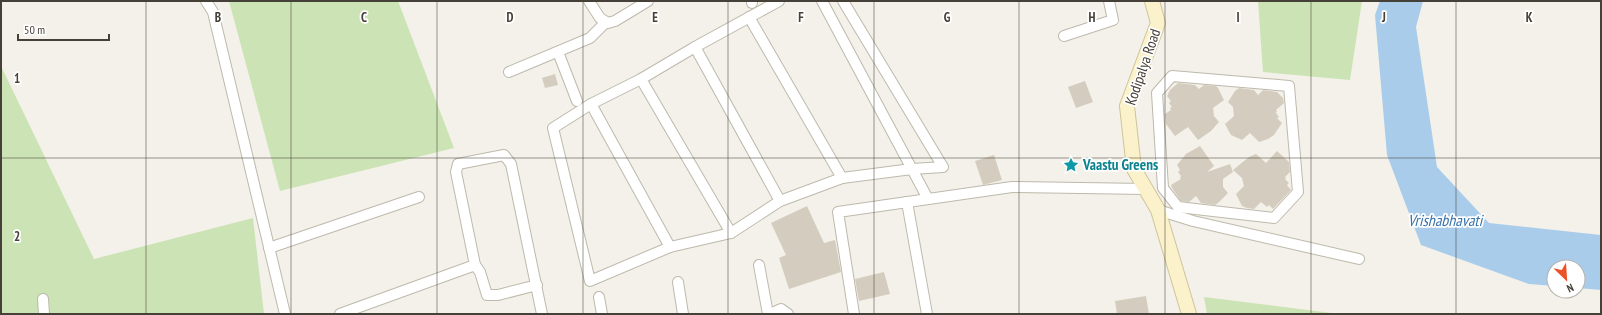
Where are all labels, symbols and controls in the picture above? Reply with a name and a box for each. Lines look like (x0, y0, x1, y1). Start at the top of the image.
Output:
text: B (215, 9, 221, 26)
text: C (361, 9, 367, 26)
text: D (507, 9, 514, 26)
text: E (652, 9, 658, 26)
text: F (798, 9, 804, 26)
text: G (944, 9, 951, 26)
text: H (1089, 9, 1096, 26)
text: I (1236, 9, 1240, 26)
text: J (1381, 9, 1386, 26)
text: K (1526, 9, 1533, 26)
scale bar (18, 16, 109, 42)
text: 50 m (24, 22, 45, 37)
street label: Kodipalya Road (1121, 26, 1164, 108)
text: 1 (14, 70, 20, 87)
place label: Vaastu Greens (1082, 155, 1158, 174)
place icon: Vaastu Greens (1062, 156, 1080, 174)
water label: Vrishabhavati (1408, 210, 1485, 230)
text: 2 (14, 228, 20, 245)
north arrow (1546, 259, 1586, 299)
text: N (1565, 280, 1576, 296)

